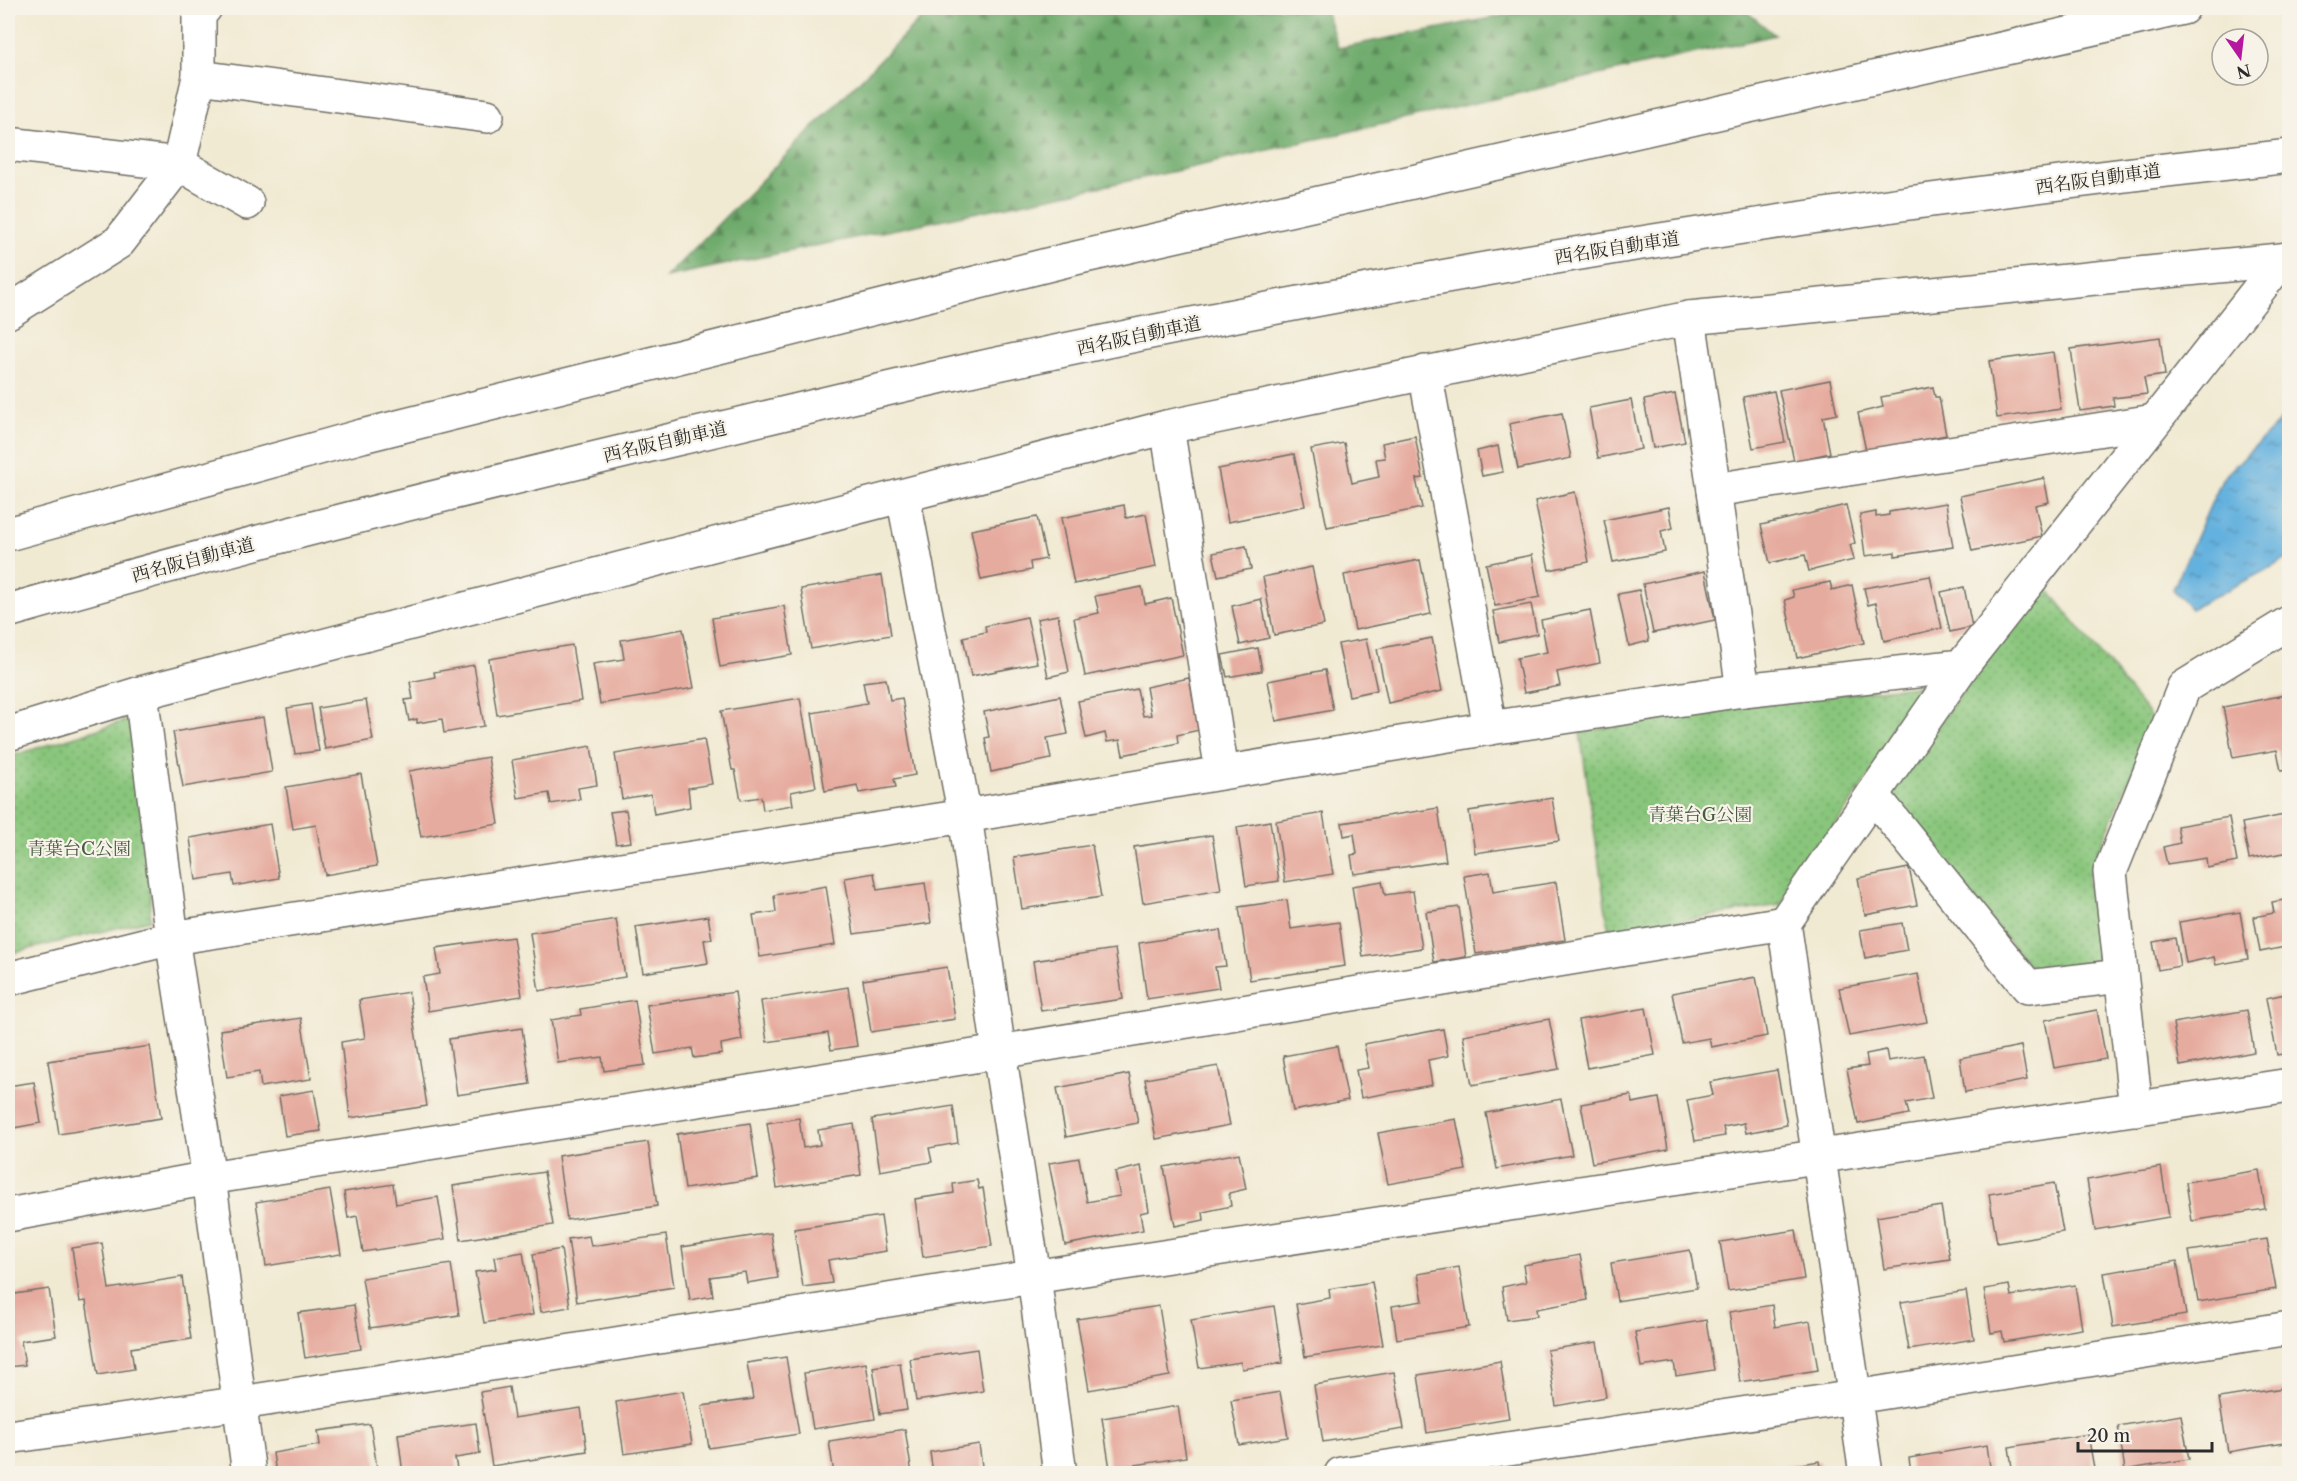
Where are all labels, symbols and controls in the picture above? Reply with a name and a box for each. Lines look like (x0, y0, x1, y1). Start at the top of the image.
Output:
north arrow (2210, 27, 2270, 87)
text: N (2234, 60, 2253, 83)
street label: 西名阪自動車道 (2034, 159, 2162, 199)
street label: 西名阪自動車道 (1553, 227, 1681, 269)
street label: 西名阪自動車道 (1075, 312, 1203, 360)
street label: 西名阪自動車道 (601, 417, 729, 467)
street label: 西名阪自動車道 (129, 533, 257, 587)
park label: 青葉台G公園 (1648, 804, 1752, 826)
park label: 青葉台C公園 (27, 838, 131, 860)
scale bar (2078, 1415, 2212, 1453)
text: 20 m (2087, 1425, 2131, 1447)

